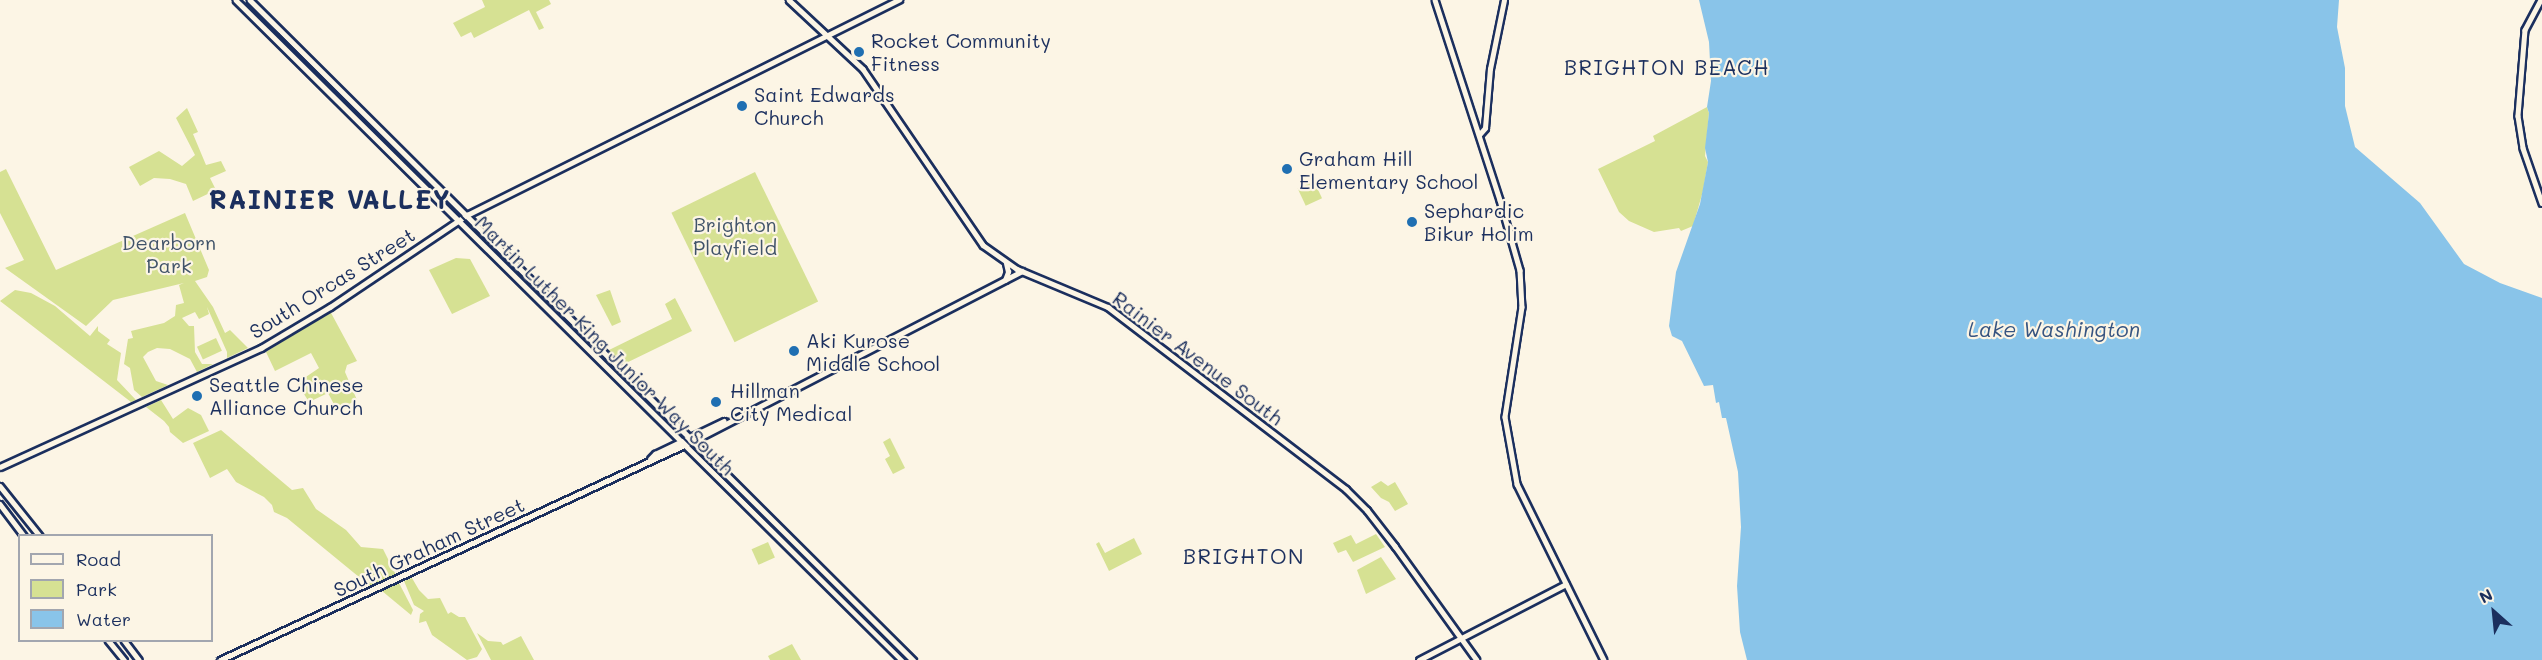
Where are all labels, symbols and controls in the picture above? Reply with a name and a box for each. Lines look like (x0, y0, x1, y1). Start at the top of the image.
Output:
place label: Rocket Community Fitness (871, 28, 1051, 75)
marker: Rocket Community Fitness (852, 45, 866, 59)
district label: BRIGHTON BEACH (1564, 54, 1770, 80)
place label: Saint Edwards Church (754, 83, 895, 130)
marker: Saint Edwards Church (735, 99, 749, 113)
place label: Graham Hill Elementary School (1299, 146, 1478, 193)
marker: Graham Hill Elementary School (1280, 162, 1294, 176)
district label: RAINIER VALLEY (209, 184, 451, 216)
place label: Sephardic Bikur Holim (1424, 198, 1534, 245)
street label: Martin Luther King Junior Way South (470, 210, 740, 480)
park label: Brighton Playfield (693, 213, 777, 260)
marker: Sephardic Bikur Holim (1405, 215, 1419, 229)
street label: South Orcas Street (245, 222, 419, 344)
park label: Dearborn Park (122, 231, 216, 278)
street label: Rainier Avenue South (1108, 286, 1288, 430)
water label: Lake Washington (1968, 316, 2140, 342)
place label: Aki Kurose Middle School (806, 328, 940, 375)
marker: Aki Kurose Middle School (787, 344, 801, 358)
place label: Seattle Chinese Alliance Church (209, 372, 364, 419)
place label: Hillman City Medical (730, 378, 852, 425)
marker: Seattle Chinese Alliance Church (190, 389, 204, 403)
marker: Hillman City Medical (707, 393, 725, 411)
street label: South Graham Street (330, 492, 528, 602)
legend (18, 534, 213, 642)
district label: BRIGHTON (1183, 543, 1305, 569)
text: Road (76, 547, 121, 571)
text: Park (76, 577, 117, 601)
north arrow (2464, 582, 2524, 642)
text: N (2475, 583, 2496, 608)
text: Water (76, 607, 131, 631)

